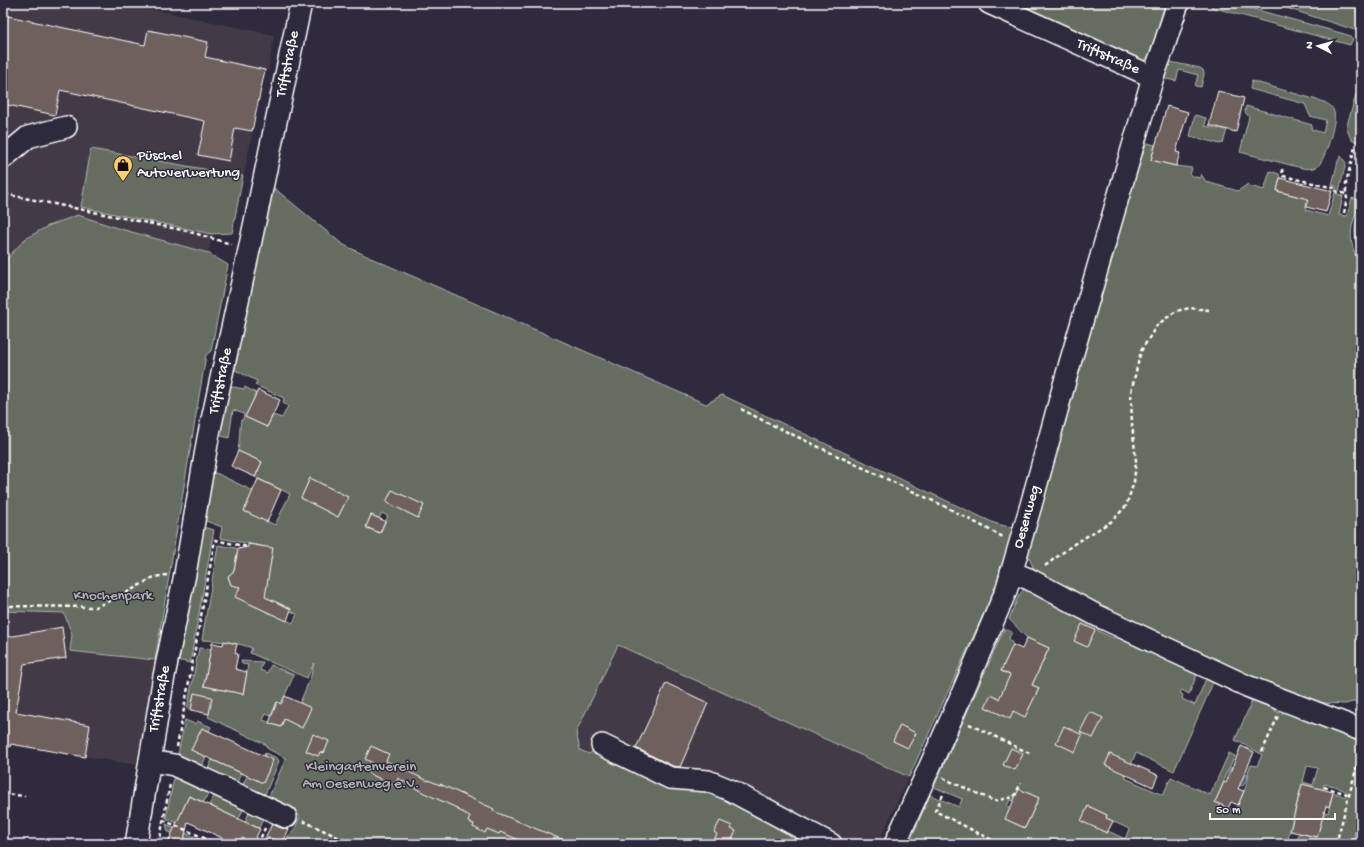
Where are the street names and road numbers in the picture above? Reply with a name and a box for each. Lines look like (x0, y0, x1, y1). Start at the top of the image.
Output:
street label: Triftstraße (272, 29, 304, 100)
street label: Triftstraße (1073, 35, 1143, 79)
street label: Triftstraße (205, 346, 237, 417)
street label: Oesenweg (1009, 483, 1045, 551)
street label: Triftstraße (145, 664, 175, 735)

